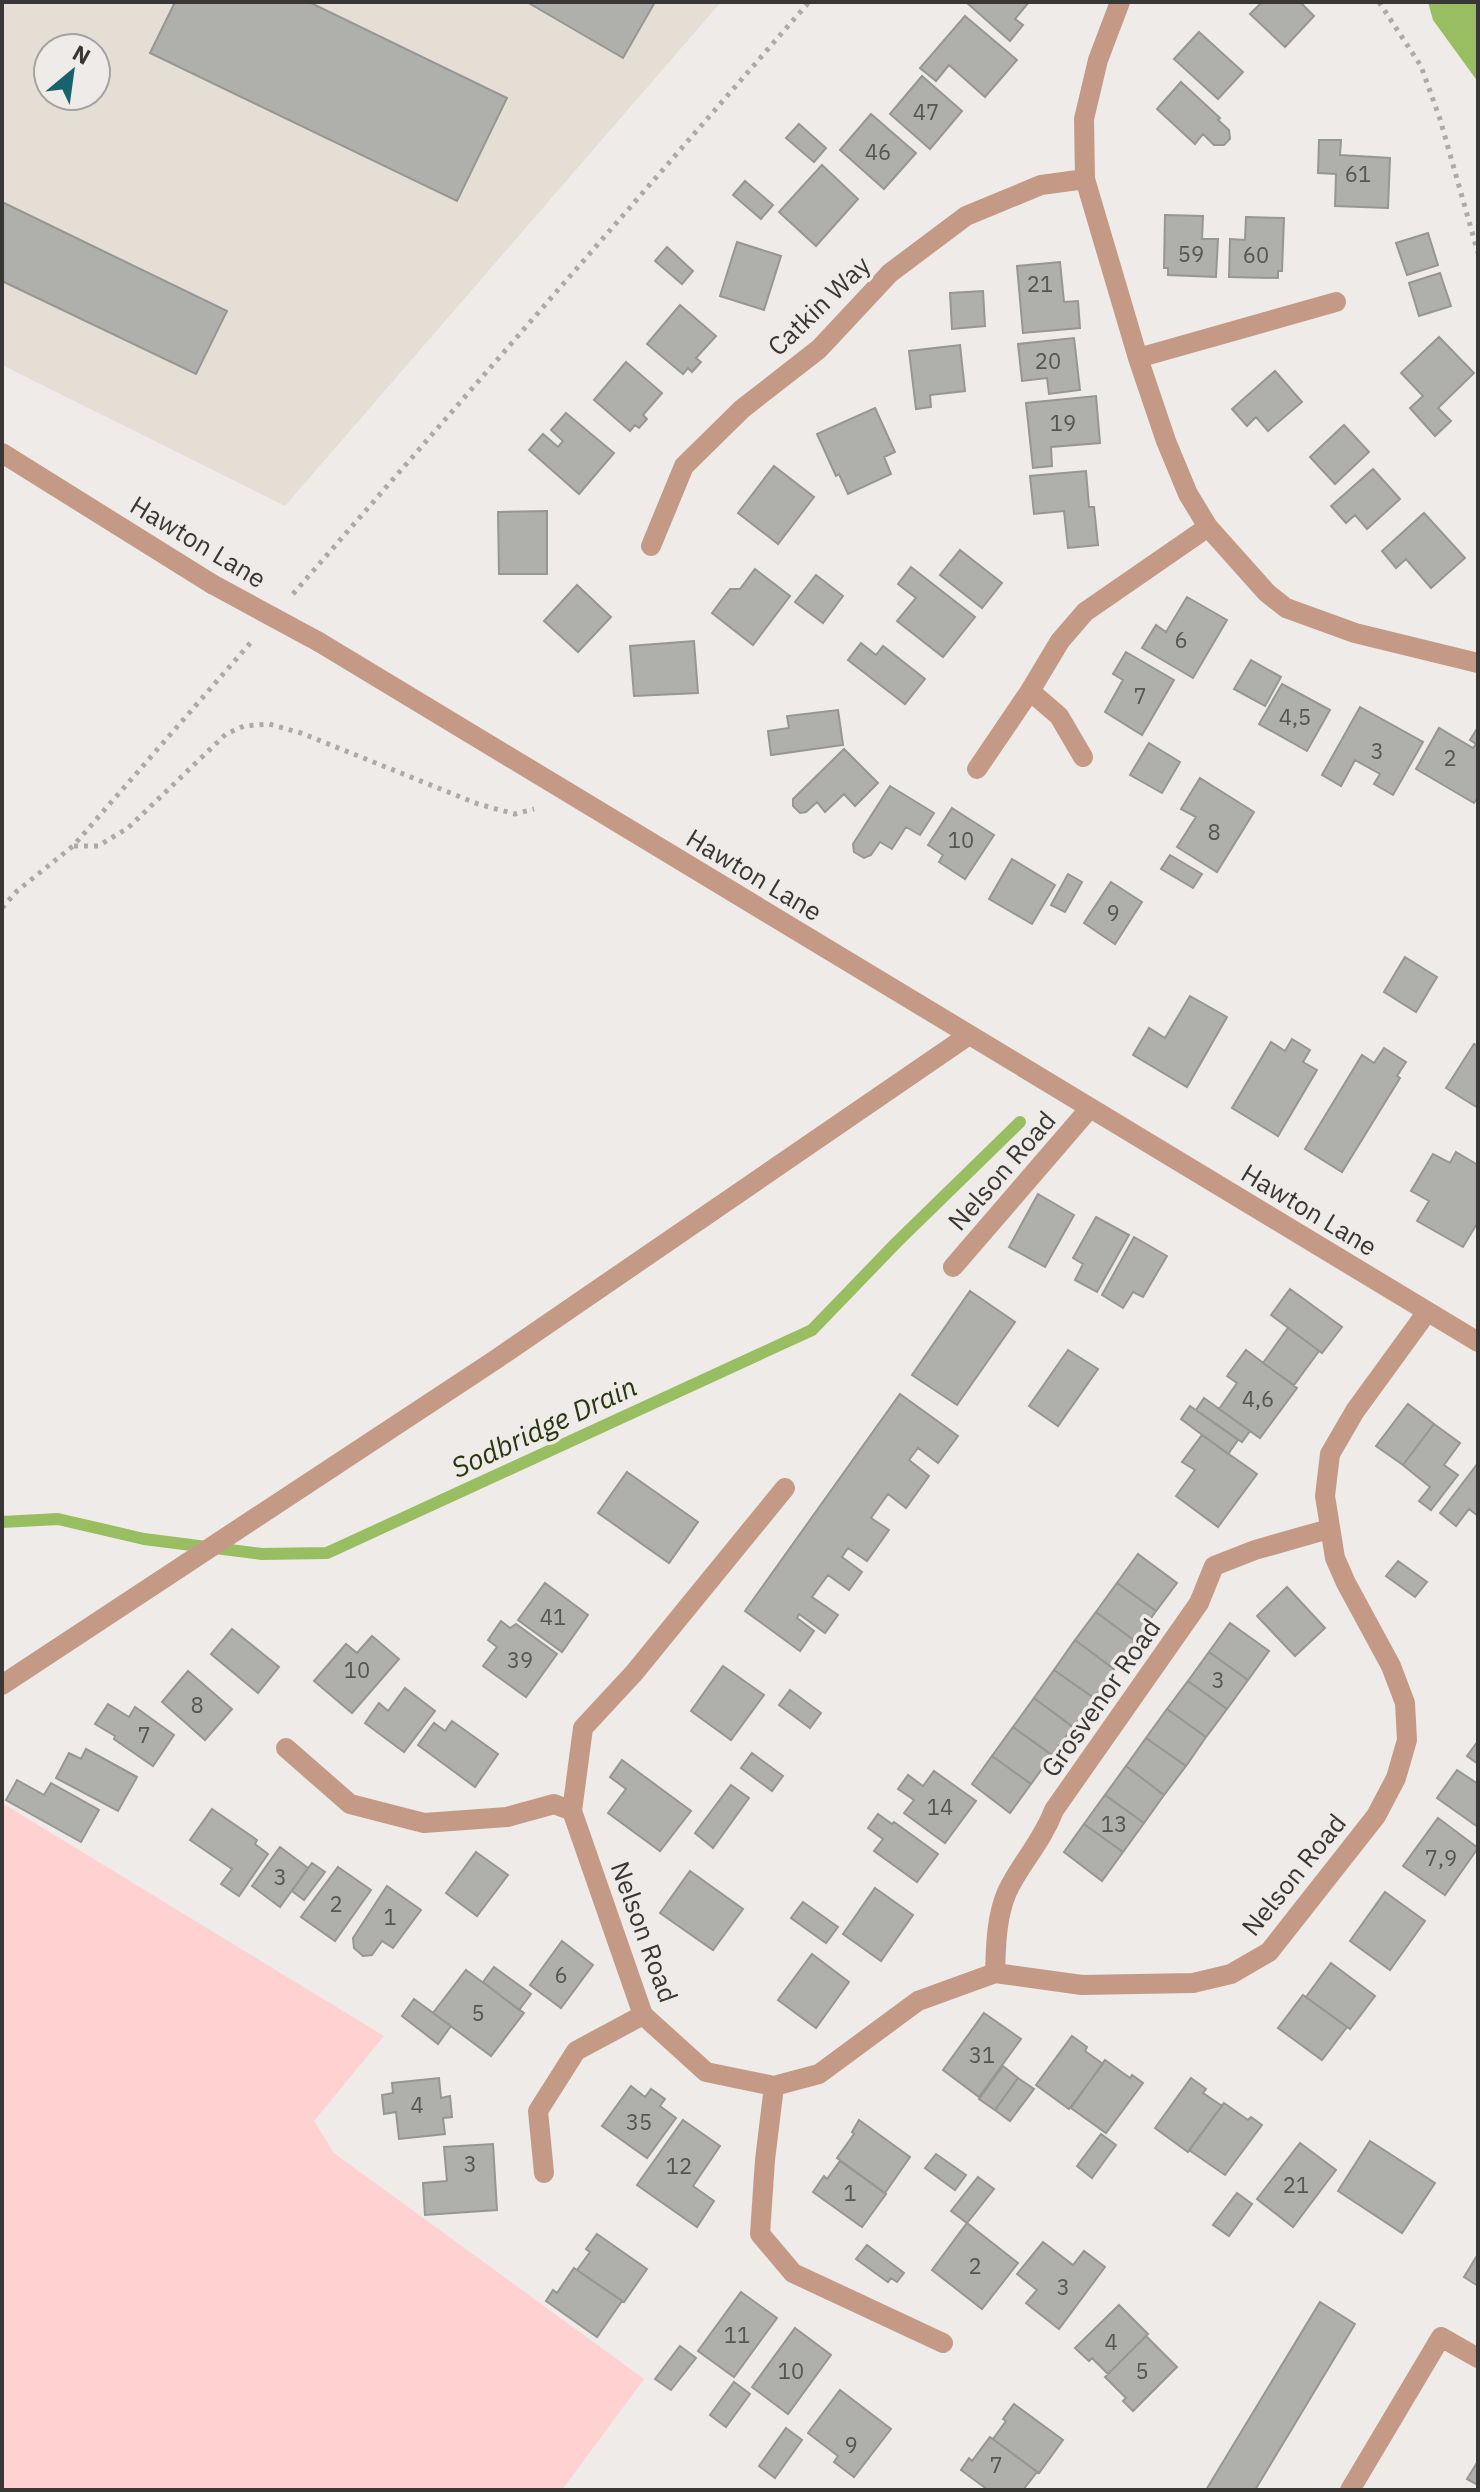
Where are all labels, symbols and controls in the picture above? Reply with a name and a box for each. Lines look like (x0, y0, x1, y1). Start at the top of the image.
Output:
north arrow (32, 32, 112, 112)
text: N (68, 38, 96, 71)
house number: 47 (913, 97, 939, 126)
house number: 46 (865, 137, 891, 166)
house number: 61 (1345, 159, 1371, 188)
house number: 59 (1178, 239, 1204, 268)
house number: 60 (1243, 240, 1269, 269)
street label: Catkin Way (760, 248, 877, 363)
house number: 21 (1027, 269, 1053, 298)
house number: 20 (1035, 346, 1061, 375)
house number: 19 (1050, 408, 1076, 437)
street label: Hawton Lane (124, 487, 273, 595)
house number: 6 (1174, 625, 1188, 654)
house number: 7 (1133, 681, 1147, 710)
house number: 4,5 (1279, 702, 1311, 731)
house number: 3 (1370, 736, 1384, 765)
house number: 2 (1443, 743, 1457, 772)
house number: 8 (1207, 817, 1221, 846)
street label: Hawton Lane (680, 820, 829, 928)
house number: 10 (948, 825, 974, 854)
house number: 9 (1106, 898, 1120, 927)
street label: Nelson Road (940, 1103, 1063, 1237)
street label: Hawton Lane (1235, 1155, 1384, 1263)
water label: Sodbridge Drain (445, 1367, 643, 1486)
house number: 4,6 (1242, 1384, 1274, 1413)
house number: 41 (540, 1602, 566, 1631)
street label: Grosvenor Road (1033, 1611, 1167, 1783)
house number: 39 (507, 1645, 533, 1674)
house number: 10 (344, 1655, 370, 1684)
house number: 3 (1211, 1665, 1225, 1694)
house number: 8 (190, 1690, 204, 1719)
house number: 7 (137, 1720, 151, 1749)
house number: 14 (927, 1792, 953, 1821)
street label: Nelson Road (1234, 1806, 1353, 1942)
house number: 13 (1101, 1809, 1127, 1838)
house number: 7,9 (1425, 1843, 1457, 1872)
street label: Nelson Road (604, 1856, 686, 2007)
house number: 3 (273, 1862, 287, 1891)
house number: 2 (329, 1889, 343, 1918)
house number: 1 (383, 1902, 397, 1931)
house number: 6 (554, 1960, 568, 1989)
house number: 5 (471, 1998, 485, 2027)
house number: 31 (969, 2040, 995, 2069)
house number: 4 (410, 2090, 424, 2119)
house number: 35 (626, 2107, 652, 2136)
house number: 3 (463, 2149, 477, 2178)
house number: 12 (666, 2151, 692, 2180)
house number: 21 (1283, 2170, 1309, 2199)
house number: 1 (843, 2178, 857, 2207)
house number: 2 (968, 2251, 982, 2280)
house number: 3 (1056, 2272, 1070, 2301)
house number: 11 (724, 2320, 750, 2349)
house number: 4 (1104, 2327, 1118, 2356)
house number: 10 (778, 2356, 804, 2385)
house number: 5 (1135, 2356, 1149, 2385)
house number: 9 (844, 2430, 858, 2459)
house number: 7 (989, 2450, 1003, 2479)

